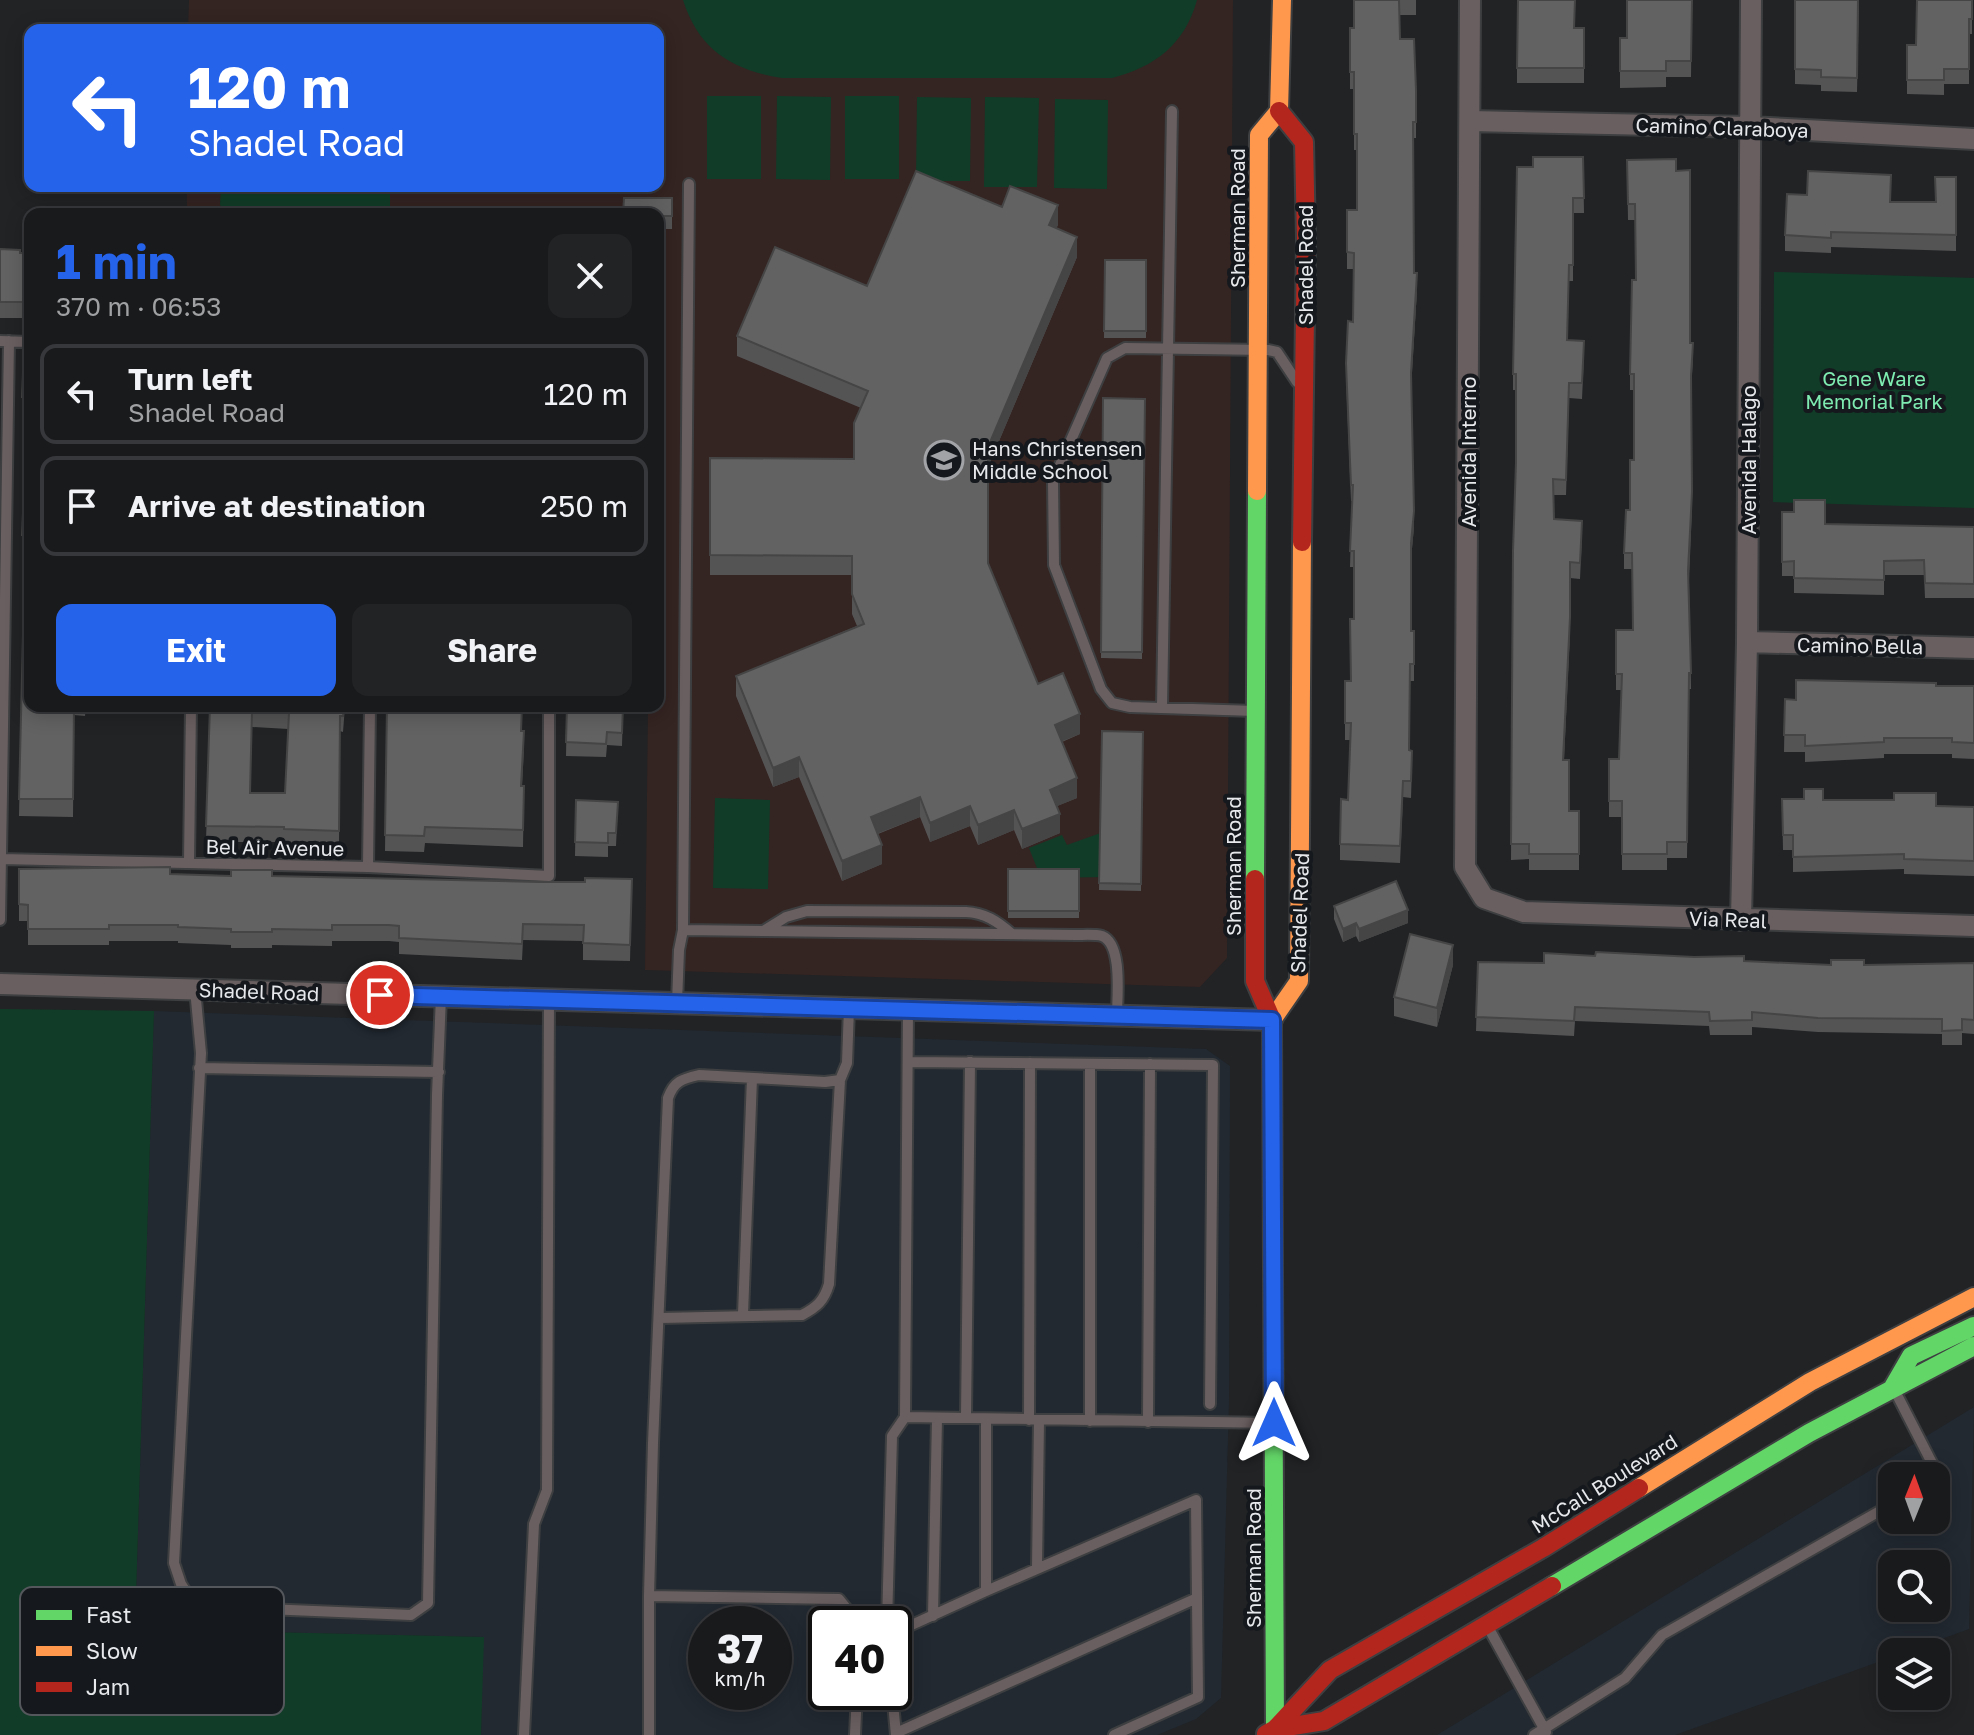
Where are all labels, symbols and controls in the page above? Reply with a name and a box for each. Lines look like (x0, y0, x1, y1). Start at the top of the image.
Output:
text: 120 m (188, 53, 350, 120)
icon: left (56, 56, 160, 160)
street label: Camino Claraboya (1635, 112, 1809, 142)
text: Shadel Road (188, 121, 405, 164)
street label: Sherman Road (1225, 148, 1249, 288)
street label: Shadel Road (1293, 205, 1317, 325)
text: 1 min (56, 232, 177, 290)
button: close (548, 234, 632, 318)
text: 370 m · 06:53 (56, 291, 221, 322)
text: Turn left (128, 361, 253, 397)
park label: Gene Ware Memorial Park (1805, 366, 1943, 413)
icon: left (60, 372, 104, 416)
text: 120 m (543, 376, 628, 412)
street label: Avenida Interno (1456, 377, 1480, 527)
street label: Avenida Halago (1736, 385, 1760, 535)
text: Shadel Road (128, 397, 285, 428)
place label: Hans Christensen Middle School (972, 436, 1142, 483)
school or university icon: Hans Christensen Middle School (923, 439, 965, 481)
icon: arrive (60, 484, 104, 528)
text: Arrive at destination (128, 488, 425, 524)
text: 250 m (541, 488, 628, 524)
button: Exit (56, 604, 336, 696)
button: Share (352, 604, 632, 696)
street label: Camino Bella (1797, 632, 1923, 658)
street label: Sherman Road (1221, 796, 1245, 936)
street label: Bel Air Avenue (206, 834, 344, 860)
street label: Shadel Road (1285, 852, 1313, 974)
street label: Via Real (1689, 906, 1767, 932)
pin (346, 961, 414, 1029)
icon: arrive (358, 973, 402, 1017)
street label: Shadel Road (198, 977, 320, 1005)
position arrow (1232, 1381, 1316, 1465)
street label: McCall Boulevard (1527, 1428, 1681, 1538)
north arrow (1878, 1462, 1950, 1534)
map controls (1878, 1462, 1950, 1710)
street label: Sherman Road (1241, 1488, 1265, 1628)
button: search (1878, 1550, 1950, 1622)
legend (20, 1587, 284, 1715)
text: Fast (86, 1601, 132, 1628)
speed limit sign: 40 (808, 1606, 912, 1710)
text: 37 (717, 1624, 763, 1672)
text: Slow (86, 1637, 138, 1664)
button: layers (1878, 1638, 1950, 1710)
text: km/h (715, 1666, 765, 1690)
text: Jam (86, 1673, 130, 1700)

